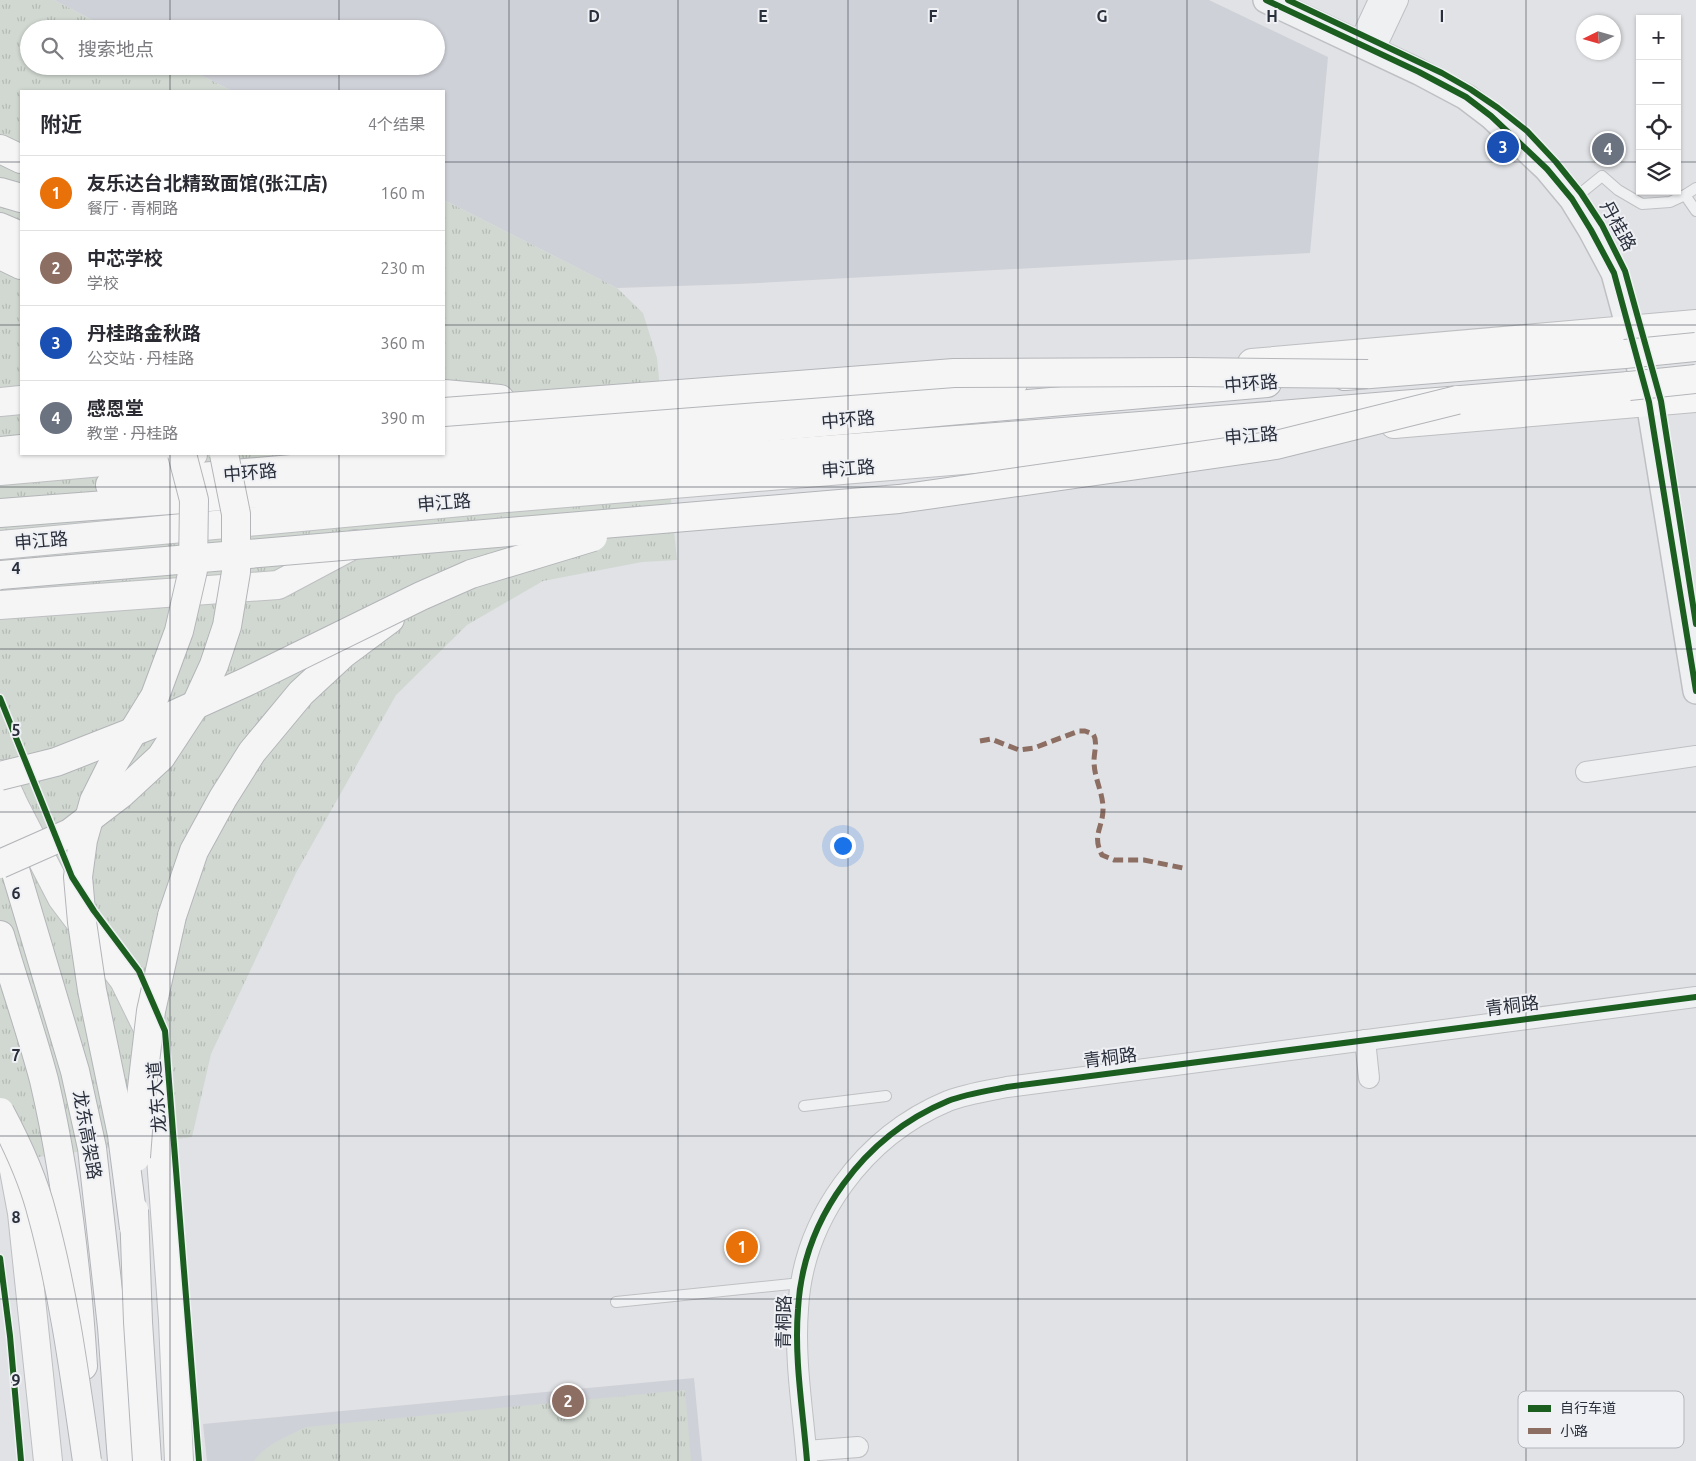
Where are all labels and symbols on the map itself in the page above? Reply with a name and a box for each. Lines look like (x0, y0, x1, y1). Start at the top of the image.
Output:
text: D (588, 7, 600, 25)
text: E (758, 7, 768, 25)
text: F (929, 7, 938, 25)
text: G (1096, 7, 1108, 25)
text: H (1266, 7, 1278, 25)
text: I (1440, 7, 1444, 25)
north arrow (1576, 15, 1621, 60)
pin: 3 (1487, 128, 1519, 166)
pin: 4 (1592, 130, 1624, 168)
street label: 丹桂路 (1597, 197, 1641, 254)
street label: 中环路 (1223, 371, 1279, 395)
street label: 中环路 (820, 407, 876, 431)
street label: 申江路 (1223, 423, 1279, 447)
street label: 申江路 (820, 456, 876, 480)
street label: 中环路 (222, 460, 278, 484)
street label: 申江路 (416, 490, 472, 514)
street label: 申江路 (13, 528, 69, 552)
text: 4 (11, 559, 21, 577)
text: 5 (11, 721, 21, 739)
your location (830, 833, 856, 859)
text: 6 (11, 884, 21, 902)
street label: 青桐路 (1484, 992, 1540, 1018)
street label: 青桐路 (1082, 1044, 1138, 1070)
text: 7 (11, 1046, 21, 1064)
street label: 龙东大道 (143, 1060, 169, 1134)
street label: 龙东高架路 (70, 1089, 106, 1181)
text: 8 (11, 1208, 21, 1226)
pin: 1 (726, 1228, 758, 1266)
street label: 青桐路 (773, 1295, 793, 1349)
text: 9 (11, 1371, 21, 1389)
pin: 2 (552, 1382, 584, 1420)
legend (1518, 1391, 1684, 1448)
text: 自行车道 (1560, 1400, 1616, 1416)
text: 小路 (1560, 1423, 1588, 1439)

